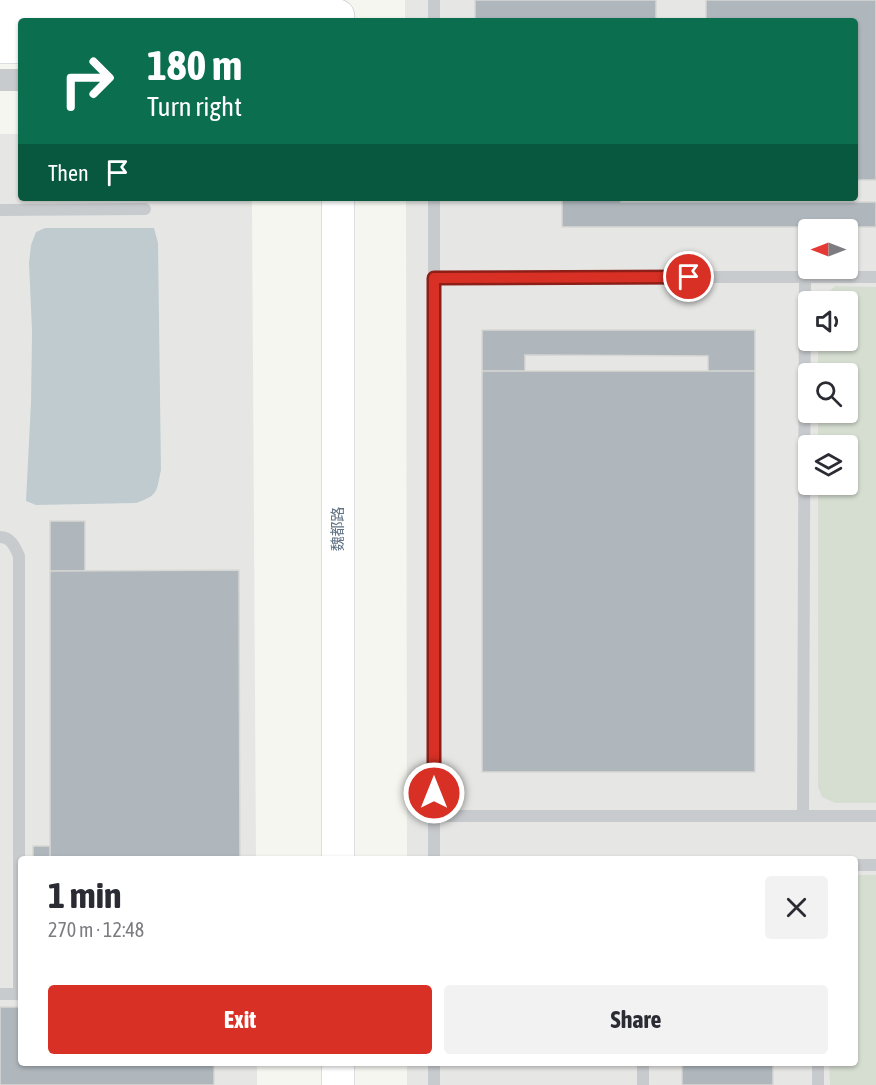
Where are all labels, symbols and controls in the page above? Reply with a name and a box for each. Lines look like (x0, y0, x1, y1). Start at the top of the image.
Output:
text: 180 m (147, 41, 242, 89)
icon: right (48, 42, 126, 120)
text: Turn right (147, 91, 242, 122)
icon: arrive (101, 156, 134, 189)
text: Then (48, 160, 89, 186)
north arrow (798, 219, 858, 279)
map controls (798, 219, 858, 495)
pin (663, 251, 714, 302)
icon: arrive (672, 260, 705, 293)
button: sound (798, 291, 858, 351)
button: search (798, 363, 858, 423)
button: layers (798, 435, 858, 495)
street label: 魏都路 (329, 506, 346, 552)
position arrow (402, 761, 466, 825)
text: 1 min (48, 874, 122, 916)
button: close (765, 876, 828, 939)
text: 270 m · 12:48 (48, 918, 144, 941)
button: Exit (48, 985, 432, 1054)
button: Share (444, 985, 828, 1054)

